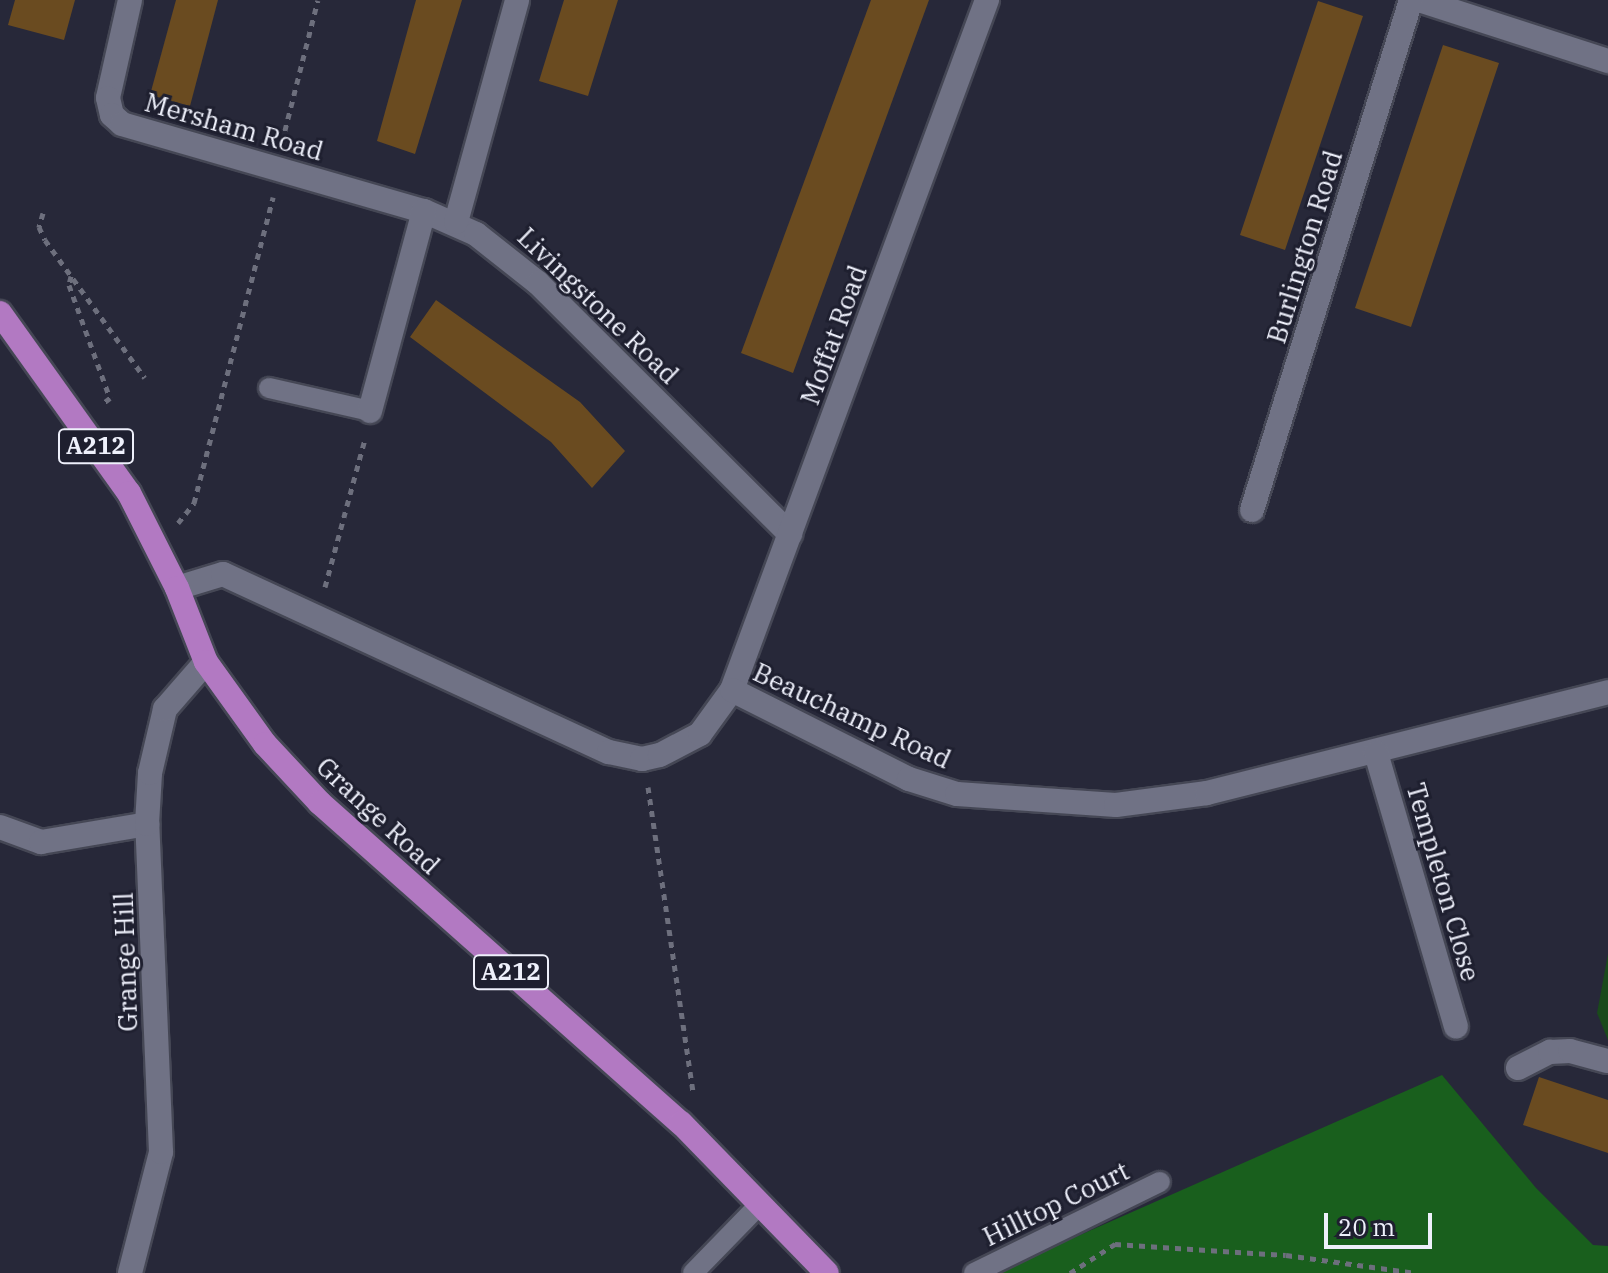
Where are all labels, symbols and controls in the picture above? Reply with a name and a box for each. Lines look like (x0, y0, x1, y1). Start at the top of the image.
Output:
street label: Mersham Road (141, 87, 327, 167)
street label: Burlington Road (1261, 147, 1349, 347)
street label: Livingstone Road (511, 221, 685, 391)
street label: Moffat Road (794, 261, 874, 409)
road number: A212 (58, 426, 134, 466)
street label: Beauchamp Road (748, 657, 956, 775)
street label: Grange Road (310, 751, 446, 881)
street label: Templeton Close (1400, 779, 1486, 985)
street label: Grange Hill (108, 892, 144, 1032)
road number: A212 (473, 952, 549, 992)
street label: Hilltop Court (978, 1155, 1134, 1253)
scale bar (1328, 1197, 1436, 1247)
text: 20 m (1338, 1211, 1395, 1243)

